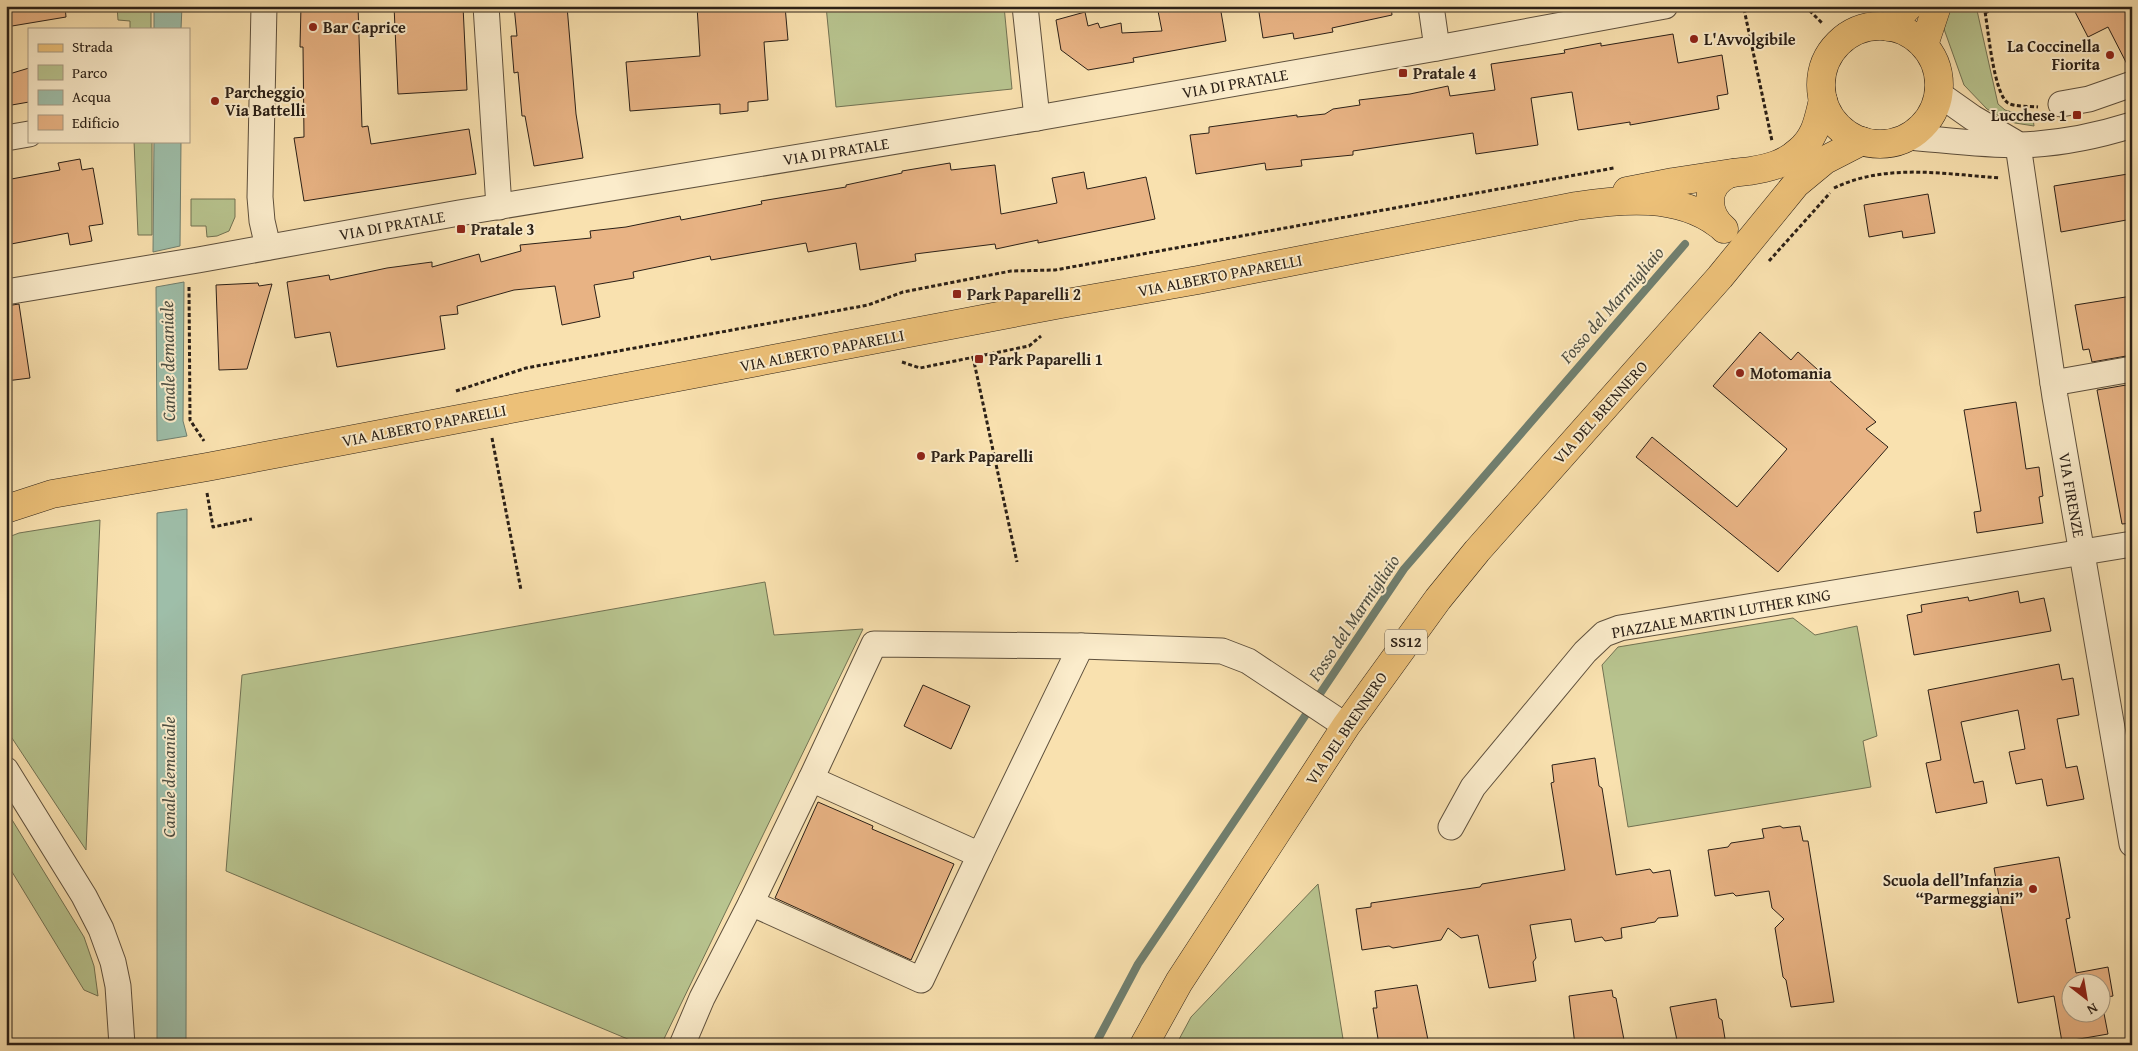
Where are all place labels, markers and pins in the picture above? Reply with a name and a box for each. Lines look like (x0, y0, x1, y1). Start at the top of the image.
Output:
place label: Bar Caprice (323, 15, 406, 39)
marker: Bar Caprice (307, 21, 319, 33)
place label: L'Avvolgibile (1704, 27, 1796, 51)
marker: L'Avvolgibile (1688, 33, 1700, 45)
place label: La Coccinella Fiorita (2007, 34, 2101, 76)
marker: La Coccinella Fiorita (2104, 49, 2116, 61)
place label: Pratale 4 (1413, 61, 1477, 85)
marker: Pratale 4 (1397, 67, 1409, 79)
place label: Parcheggio Via Battelli (225, 80, 305, 122)
marker: Parcheggio Via Battelli (209, 95, 221, 107)
place label: Lucchese 1 (1991, 103, 2067, 127)
marker: Lucchese 1 (2071, 109, 2083, 121)
place label: Pratale 3 (471, 217, 535, 241)
marker: Pratale 3 (455, 223, 467, 235)
place label: Park Paparelli 2 (967, 282, 1081, 306)
marker: Park Paparelli 2 (951, 288, 963, 300)
place label: Park Paparelli 1 (989, 347, 1103, 371)
marker: Park Paparelli 1 (973, 353, 985, 365)
place label: Motomania (1750, 361, 1832, 385)
marker: Motomania (1734, 367, 1746, 379)
place label: Park Paparelli (931, 444, 1033, 468)
marker: Park Paparelli (915, 450, 927, 462)
place label: Scuola dell’Infanzia “Parmeggiani” (1883, 868, 2024, 910)
marker: Scuola dell’Infanzia “Parmeggiani” (2027, 883, 2039, 895)

